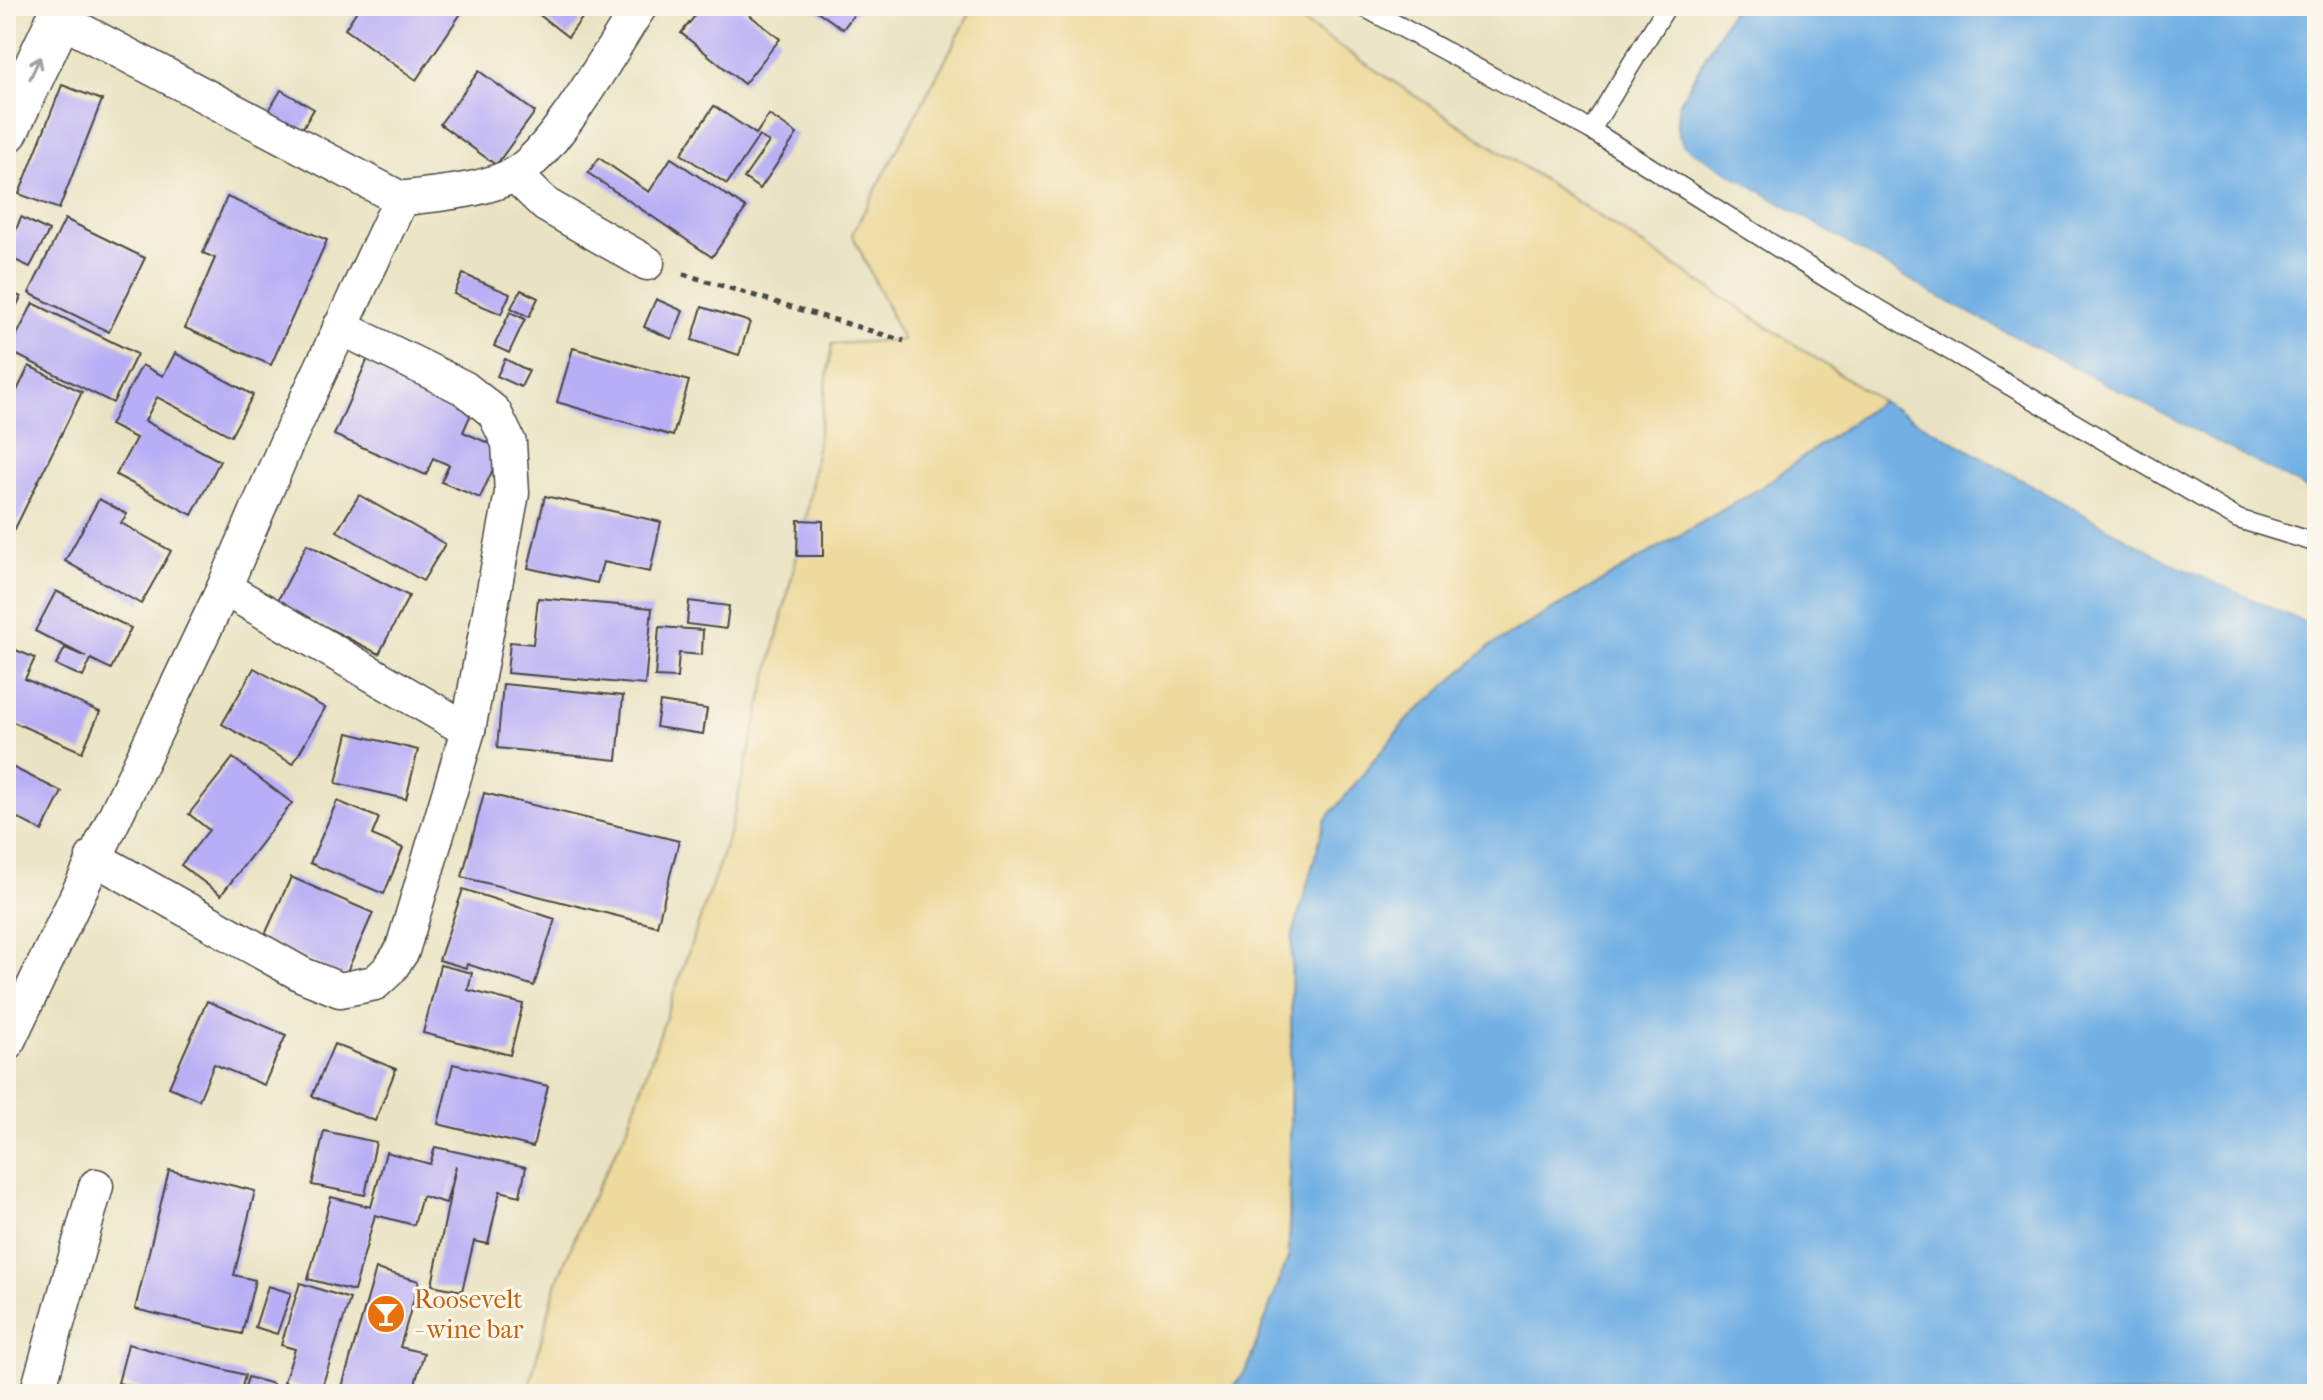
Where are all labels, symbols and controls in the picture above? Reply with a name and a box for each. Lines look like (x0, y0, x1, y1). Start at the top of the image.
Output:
one-way arrow (28, 57, 43, 81)
place label: Roosevelt - wine bar (414, 1284, 523, 1345)
bar icon: Roosevelt - wine bar (365, 1293, 407, 1335)

